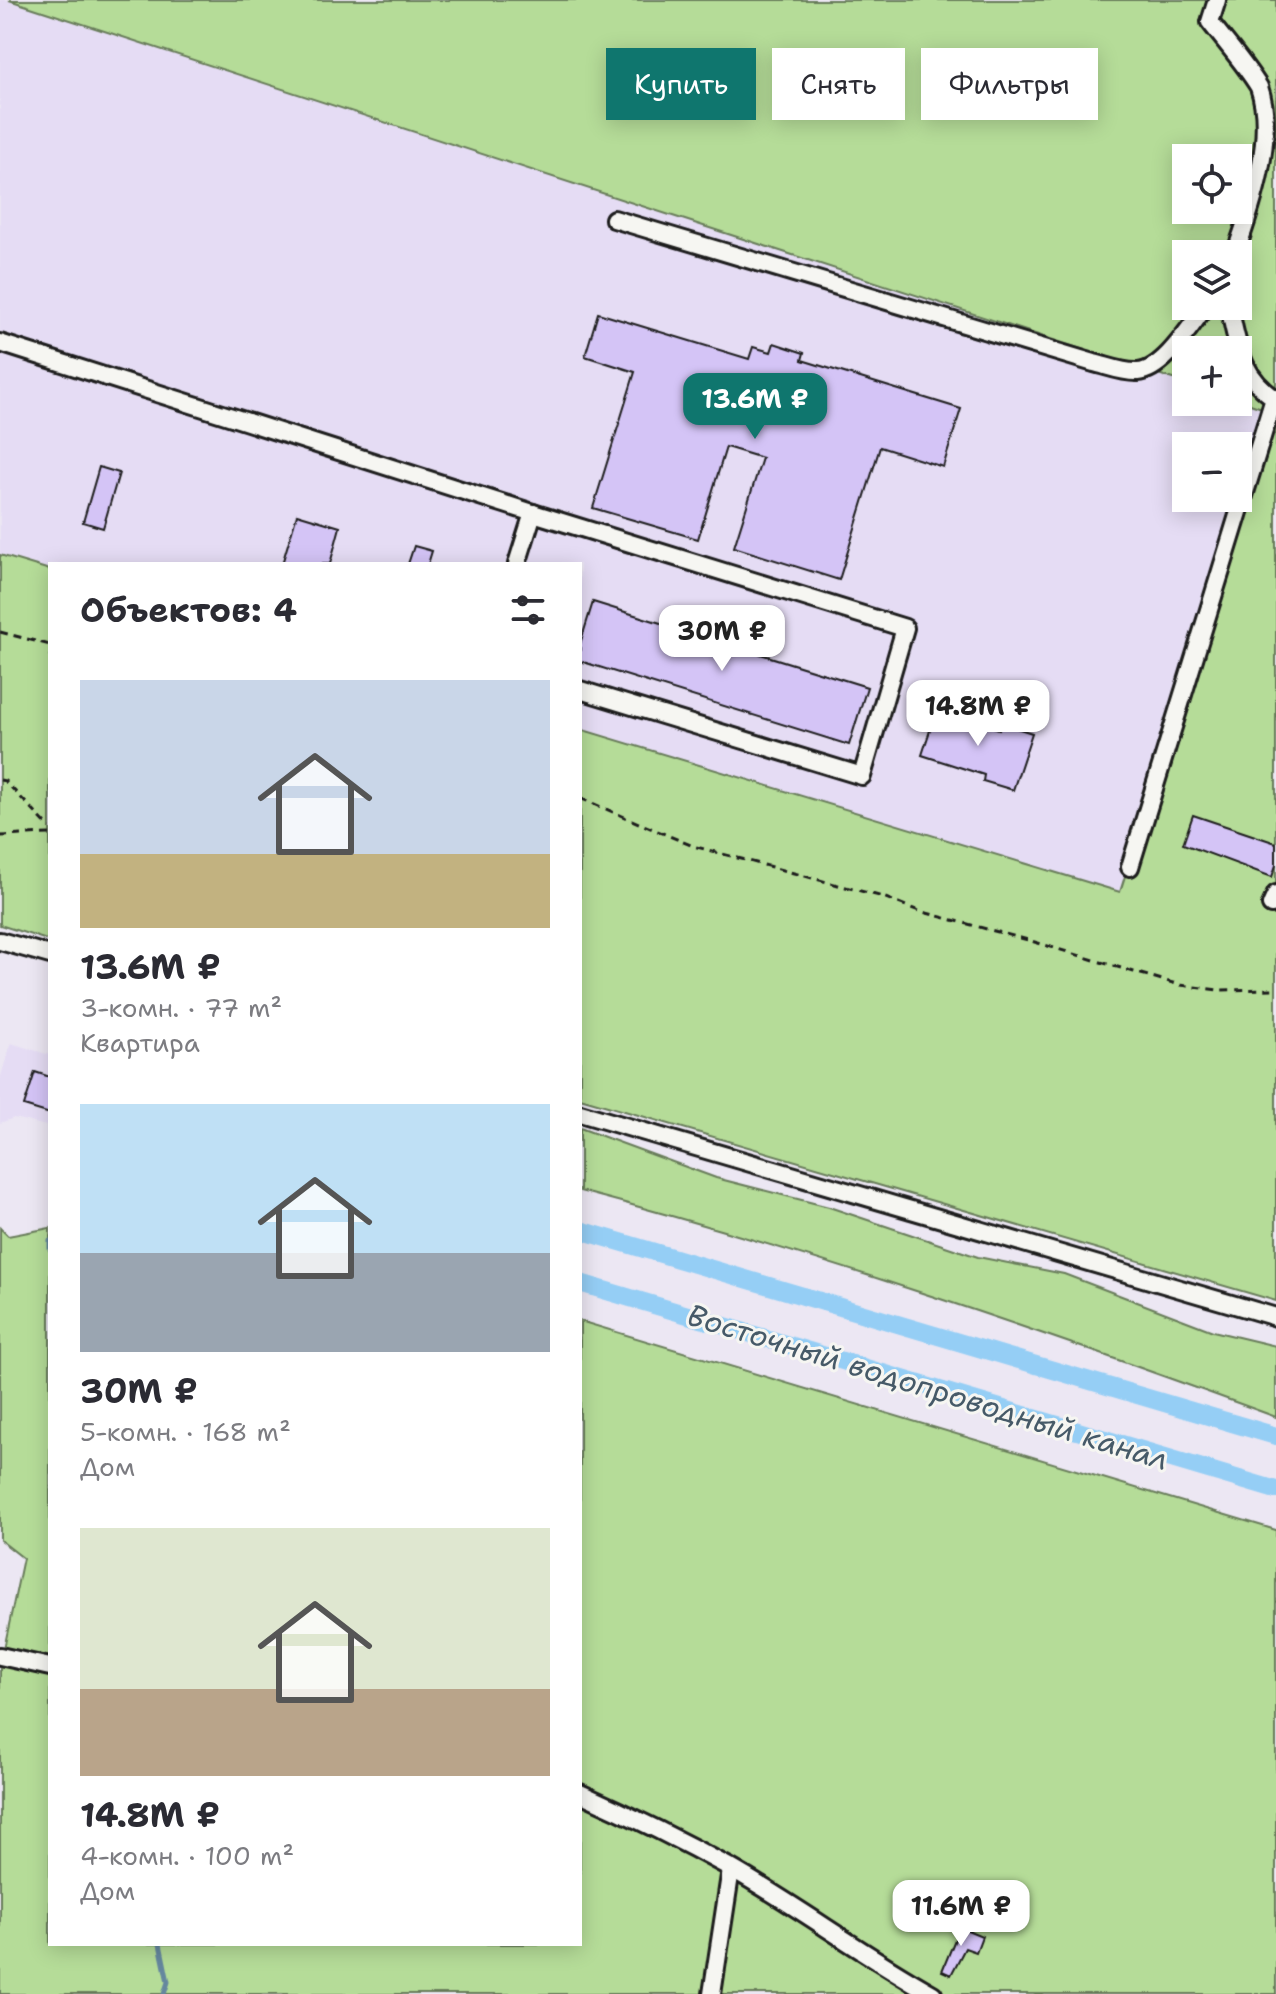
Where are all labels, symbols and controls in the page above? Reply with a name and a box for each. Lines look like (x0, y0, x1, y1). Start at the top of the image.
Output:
chip: Купить (606, 48, 756, 120)
chip: Снять (772, 48, 905, 120)
chip: Фильтры (921, 48, 1098, 120)
map controls (1172, 144, 1252, 512)
button: locate (1172, 144, 1252, 224)
button: layers (1172, 240, 1252, 320)
button: + (1172, 336, 1252, 416)
pin: 13.6M ₽ (681, 373, 829, 441)
text: 13.6M ₽ (701, 381, 809, 416)
button: − (1172, 432, 1252, 512)
text: Объектов: 4 (80, 587, 297, 633)
icon: filters (506, 588, 550, 632)
pin: 30M ₽ (666, 605, 778, 673)
text: 30M ₽ (677, 613, 767, 648)
pin: 14.8M ₽ (904, 680, 1052, 748)
text: 14.8M ₽ (924, 688, 1032, 723)
icon: home (243, 732, 387, 876)
text: 13.6M ₽ (80, 944, 221, 990)
text: 3-комн. · 77 m² (80, 990, 282, 1025)
text: Квартира (80, 1025, 200, 1060)
icon: home (243, 1156, 387, 1300)
water label: Восточный водопроводный канал (682, 1294, 1174, 1480)
text: 30M ₽ (80, 1368, 198, 1414)
text: 5-комн. · 168 m² (80, 1414, 291, 1449)
text: Дом (80, 1449, 135, 1484)
icon: home (243, 1580, 387, 1724)
text: 14.8M ₽ (80, 1792, 220, 1838)
text: 4-комн. · 100 m² (80, 1838, 294, 1873)
text: Дом (80, 1873, 135, 1908)
pin: 11.6M ₽ (887, 1880, 1035, 1948)
text: 11.6M ₽ (911, 1888, 1011, 1923)

